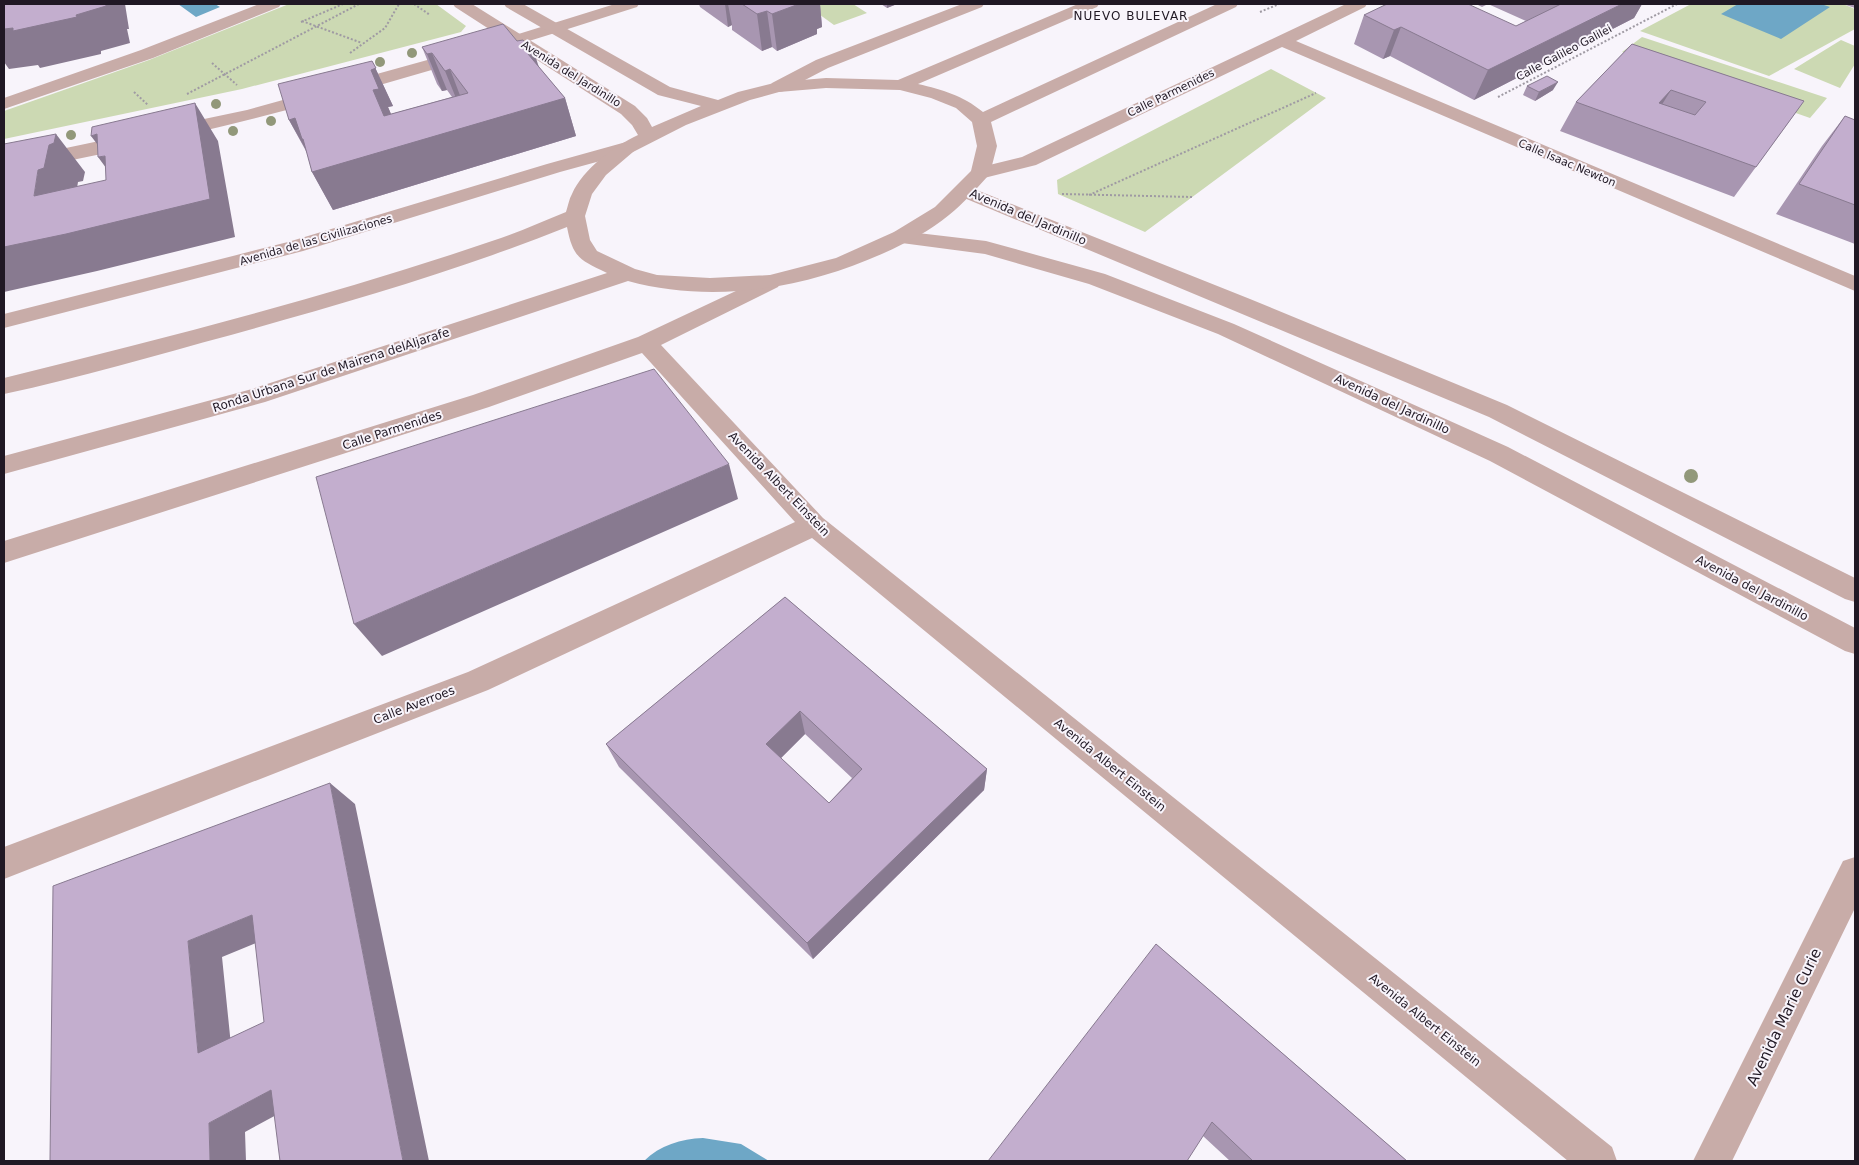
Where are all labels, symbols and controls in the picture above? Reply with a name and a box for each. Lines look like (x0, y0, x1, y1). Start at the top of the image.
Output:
district label: NUEVO BULEVAR (1074, 9, 1188, 23)
street label: Calle Galileo Galilei (1514, 22, 1614, 84)
street label: Avenida del Jardinillo (519, 38, 623, 110)
street label: Calle Parmenides (1125, 66, 1217, 120)
street label: Calle Isaac Newton (1516, 137, 1618, 189)
street label: Avenida del Jardinillo (968, 186, 1088, 248)
street label: Avenida de las Civilizaciones (238, 212, 394, 268)
street label: Ronda Urbana Sur de Mairena delAljarafe (211, 325, 451, 415)
street label: Avenida del Jardinillo (1332, 371, 1452, 437)
street label: Calle Parmenides (341, 407, 443, 453)
street label: Avenida Albert Einstein (726, 429, 832, 539)
street label: Avenida del Jardinillo (1693, 552, 1811, 624)
street label: Calle Averroes (371, 683, 457, 727)
street label: Avenida Albert Einstein (1051, 716, 1169, 814)
street label: Avenida Marie Curie (1743, 945, 1825, 1089)
street label: Avenida Albert Einstein (1366, 971, 1484, 1069)

